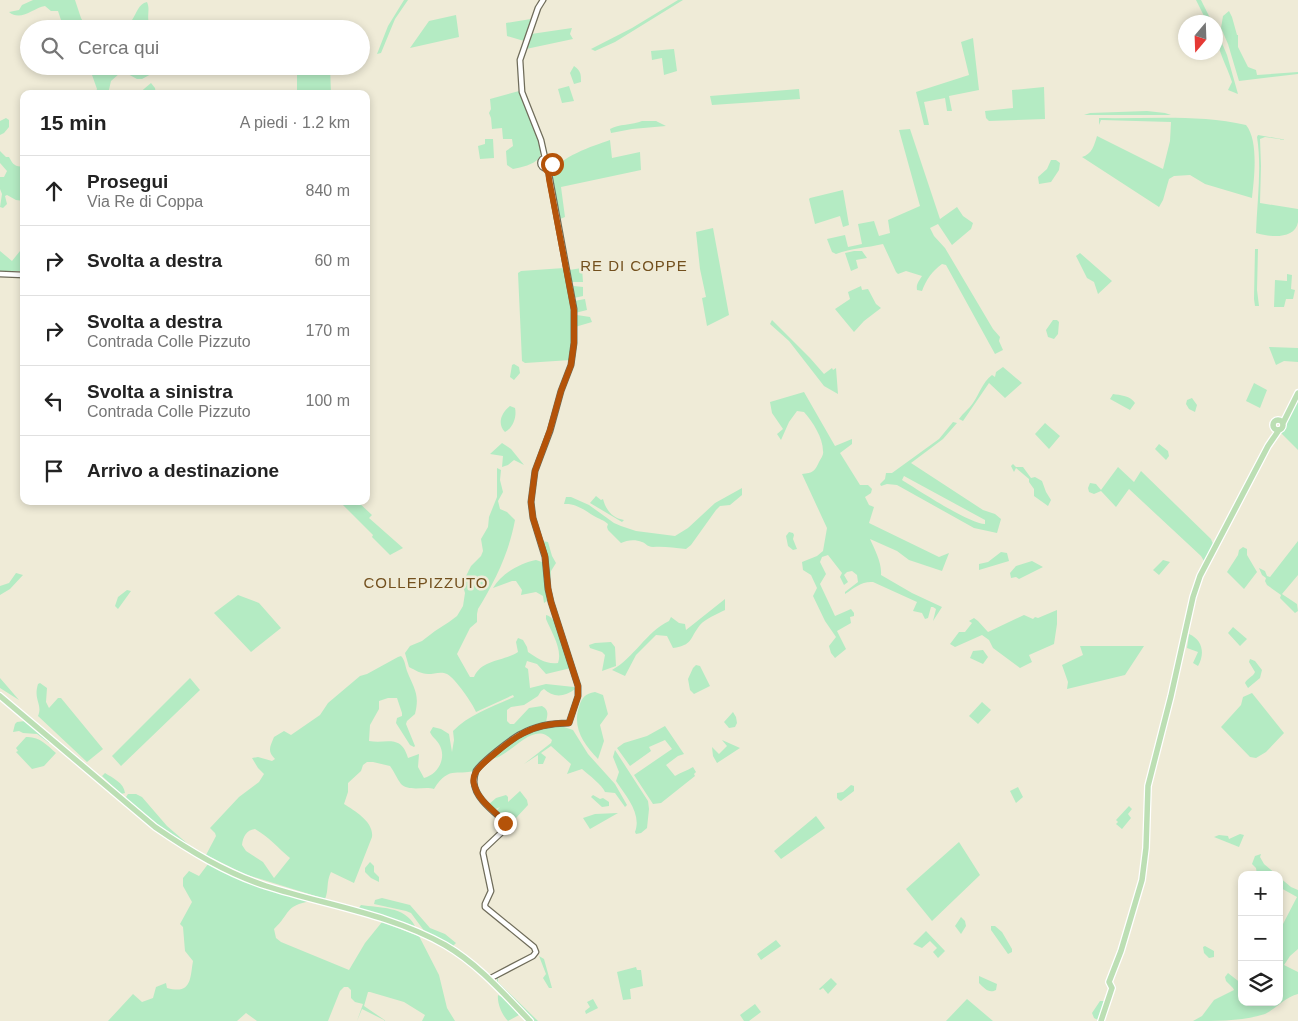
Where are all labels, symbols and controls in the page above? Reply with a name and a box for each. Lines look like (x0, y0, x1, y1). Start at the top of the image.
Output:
north arrow (1178, 15, 1223, 60)
search box (20, 20, 370, 75)
icon: search (38, 34, 66, 62)
text: Cerca qui (78, 37, 159, 58)
text: 15 min (40, 111, 107, 134)
text: A piedi · 1.2 km (240, 114, 350, 131)
route start (541, 153, 564, 176)
text: Prosegui (87, 171, 168, 192)
icon: ahead (40, 177, 68, 205)
text: 840 m (306, 182, 350, 199)
text: Via Re di Coppa (87, 193, 203, 210)
icon: right (40, 247, 68, 275)
text: Svolta a destra (87, 250, 222, 271)
text: 60 m (314, 252, 350, 269)
district label: RE DI COPPE (580, 257, 688, 274)
text: Svolta a destra (87, 311, 222, 332)
icon: right (40, 317, 68, 345)
text: 170 m (306, 322, 350, 339)
text: Contrada Colle Pizzuto (87, 333, 251, 350)
text: Svolta a sinistra (87, 381, 233, 402)
icon: left (40, 387, 68, 415)
text: 100 m (306, 392, 350, 409)
text: Contrada Colle Pizzuto (87, 403, 251, 420)
icon: arrive (40, 457, 68, 485)
text: Arrivo a destinazione (87, 460, 279, 481)
district label: COLLEPIZZUTO (363, 574, 489, 591)
route end (494, 812, 517, 835)
map controls (1238, 871, 1283, 1006)
button: + (1238, 871, 1283, 916)
button: − (1238, 916, 1283, 961)
button: layers (1238, 961, 1283, 1006)

